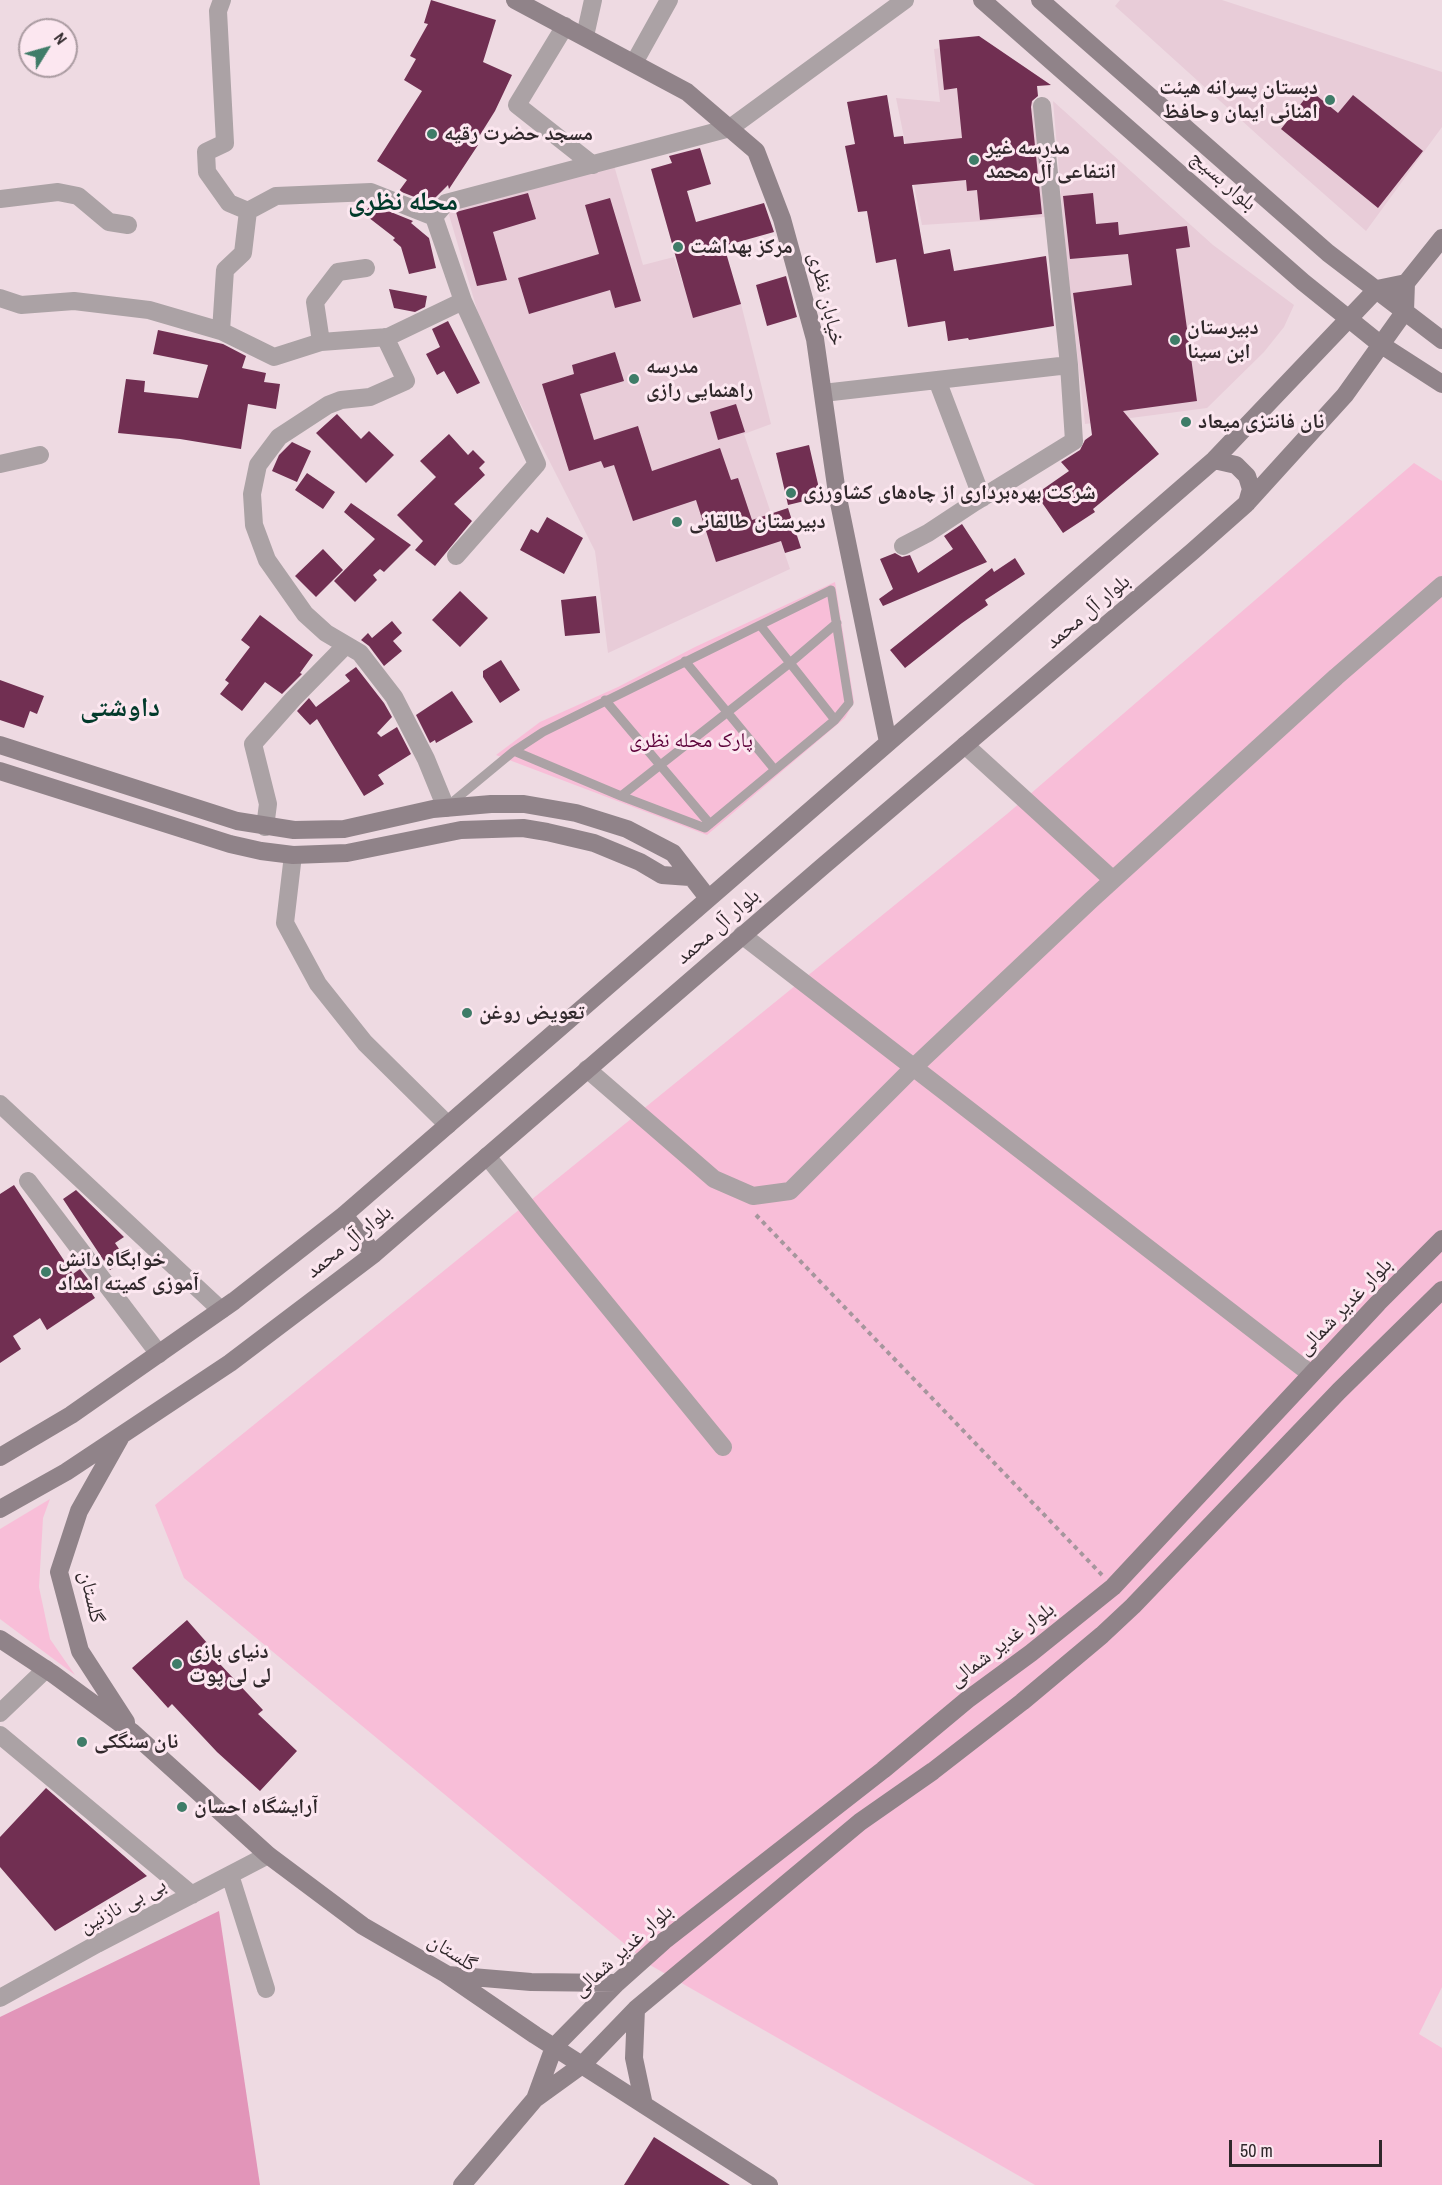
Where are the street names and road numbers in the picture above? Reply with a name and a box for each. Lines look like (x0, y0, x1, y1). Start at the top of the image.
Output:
street label: بلوار بسیج (1185, 145, 1261, 217)
street label: خیابان نظری (802, 250, 850, 348)
street label: بلوار آل محمد (1040, 569, 1136, 655)
street label: بلوار آل محمد (671, 884, 765, 970)
street label: بلوار آل محمد (301, 1200, 397, 1284)
street label: بلوار غدیر شمالی (1292, 1253, 1398, 1361)
street label: گلستان (73, 1568, 109, 1626)
street label: بلوار غدیر شمالی (944, 1597, 1060, 1693)
street label: بی بی نازنین (75, 1873, 171, 1939)
street label: بلوار غدیر شمالی (568, 1899, 678, 2003)
street label: گلستان (423, 1928, 481, 1978)

